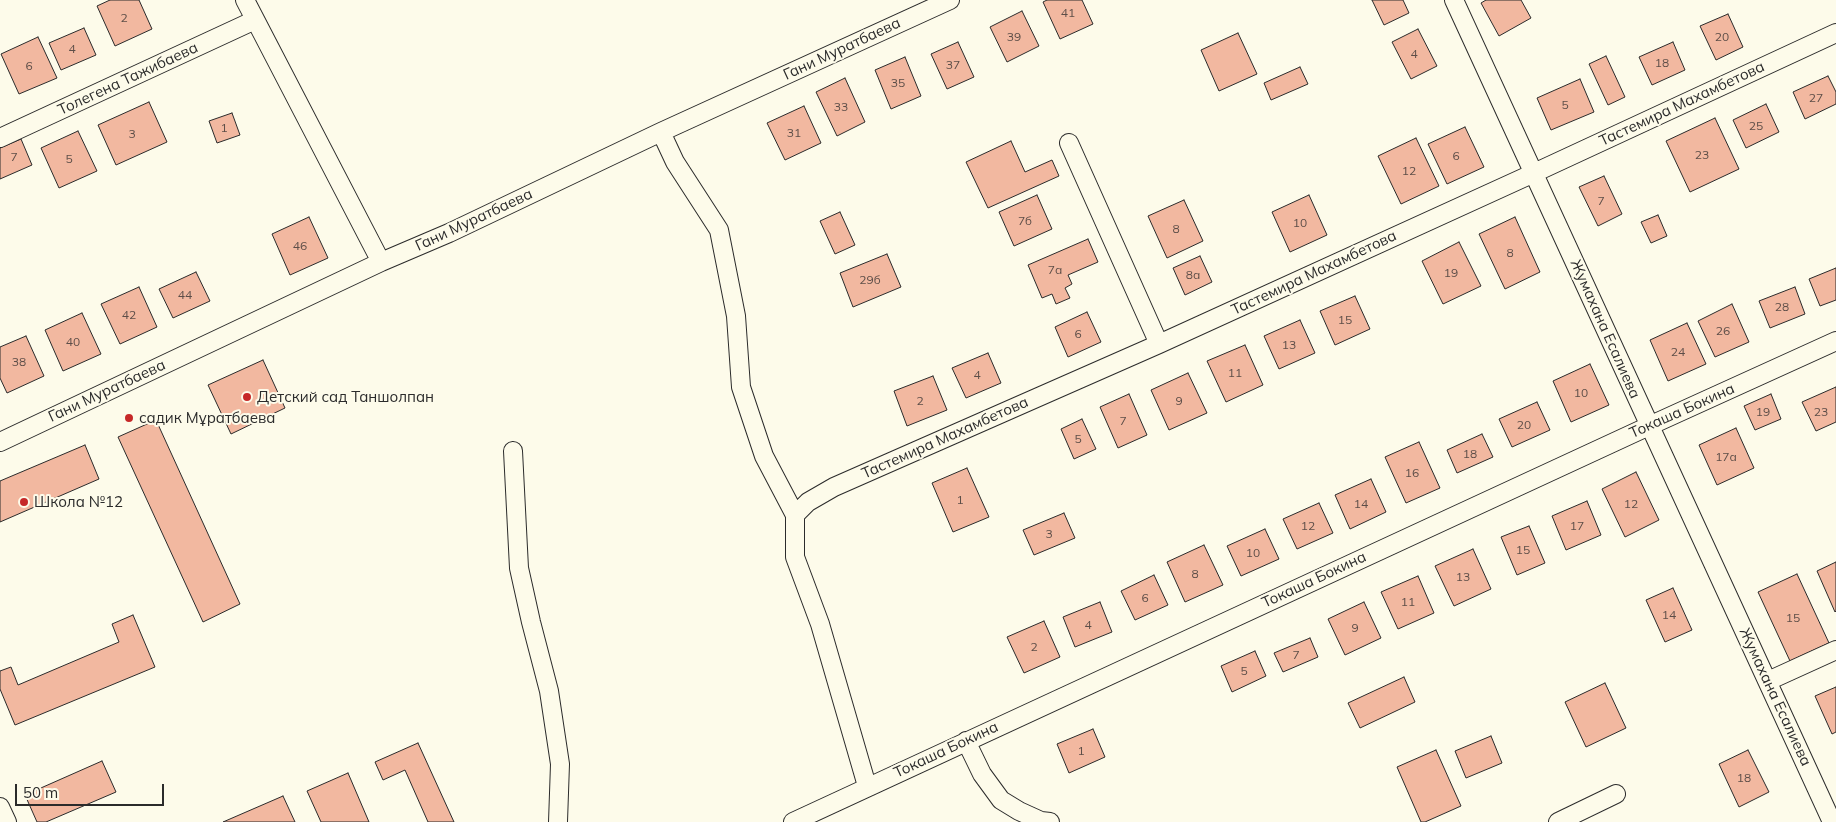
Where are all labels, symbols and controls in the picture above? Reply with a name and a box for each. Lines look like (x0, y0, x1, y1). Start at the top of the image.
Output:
house number: 41 (1061, 6, 1075, 20)
house number: 2 (120, 11, 128, 25)
street label: Гани Муратбаева (781, 14, 903, 84)
house number: 39 (1007, 30, 1021, 44)
house number: 20 (1715, 30, 1729, 44)
street label: Толегена Тажибаева (55, 39, 201, 119)
house number: 4 (68, 42, 76, 56)
house number: 4 (1410, 47, 1418, 61)
house number: 18 (1655, 56, 1669, 70)
house number: 37 (946, 58, 960, 72)
street label: Тастемира Махамбетова (1596, 58, 1768, 150)
house number: 6 (25, 59, 33, 73)
house number: 35 (891, 76, 905, 90)
house number: 27 (1809, 91, 1823, 105)
house number: 5 (1561, 98, 1569, 112)
house number: 33 (834, 100, 848, 114)
house number: 25 (1749, 119, 1763, 133)
house number: 1 (220, 121, 228, 135)
house number: 31 (787, 126, 801, 140)
house number: 3 (128, 127, 136, 141)
house number: 23 (1695, 148, 1709, 162)
house number: 6 (1452, 149, 1460, 163)
house number: 7 (10, 150, 18, 164)
house number: 5 (65, 152, 73, 166)
house number: 12 (1402, 164, 1416, 178)
street label: Гани Муратбаева (413, 185, 535, 255)
house number: 7 (1597, 194, 1605, 208)
house number: 7б (1018, 214, 1032, 228)
house number: 10 (1293, 216, 1307, 230)
house number: 8 (1172, 222, 1180, 236)
street label: Тастемира Махамбетова (1228, 227, 1400, 319)
house number: 46 (293, 239, 307, 253)
house number: 8 (1506, 246, 1514, 260)
street label: Жумахана Есалиева (1566, 257, 1644, 401)
house number: 7а (1048, 263, 1062, 277)
house number: 19 (1444, 266, 1458, 280)
house number: 8а (1186, 268, 1200, 282)
house number: 29б (859, 273, 881, 287)
house number: 44 (178, 288, 192, 302)
house number: 28 (1775, 300, 1789, 314)
house number: 42 (122, 308, 136, 322)
house number: 15 (1338, 313, 1352, 327)
house number: 26 (1716, 324, 1730, 338)
house number: 6 (1074, 327, 1082, 341)
house number: 40 (66, 335, 80, 349)
house number: 13 (1282, 338, 1296, 352)
house number: 24 (1671, 345, 1685, 359)
house number: 38 (12, 355, 26, 369)
street label: Гани Муратбаева (46, 356, 168, 426)
house number: 11 (1228, 366, 1242, 380)
house number: 4 (973, 368, 981, 382)
street label: Токаша Бокина (1627, 380, 1737, 442)
house number: 10 (1574, 386, 1588, 400)
place label: Детский сад Таншолпан (257, 388, 434, 406)
marker: Детский сад Таншолпан (241, 391, 253, 403)
street label: Тастемира Махамбетова (859, 393, 1031, 483)
house number: 2 (916, 394, 924, 408)
house number: 9 (1175, 394, 1183, 408)
house number: 19 (1756, 405, 1770, 419)
house number: 23 (1814, 405, 1828, 419)
place label: садик Мұратбаева (139, 409, 276, 427)
marker: садик Мұратбаева (123, 412, 135, 424)
house number: 7 (1119, 414, 1127, 428)
house number: 20 (1517, 418, 1531, 432)
house number: 5 (1074, 432, 1082, 446)
house number: 18 (1463, 447, 1477, 461)
house number: 17а (1715, 450, 1737, 464)
house number: 16 (1405, 466, 1419, 480)
place label: Школа №12 (34, 493, 123, 511)
house number: 1 (956, 493, 964, 507)
marker: Школа №12 (18, 496, 30, 508)
house number: 14 (1354, 497, 1368, 511)
house number: 12 (1624, 497, 1638, 511)
house number: 12 (1301, 519, 1315, 533)
house number: 17 (1570, 519, 1584, 533)
house number: 3 (1045, 527, 1053, 541)
house number: 15 (1516, 543, 1530, 557)
house number: 10 (1246, 546, 1260, 560)
street label: Токаша Бокина (1259, 548, 1369, 612)
house number: 8 (1191, 567, 1199, 581)
house number: 13 (1456, 570, 1470, 584)
house number: 6 (1141, 591, 1149, 605)
house number: 11 (1401, 595, 1415, 609)
house number: 14 (1662, 608, 1676, 622)
house number: 15 (1786, 611, 1800, 625)
house number: 4 (1084, 618, 1092, 632)
house number: 9 (1351, 621, 1359, 635)
street label: Жумахана Есалиева (1735, 625, 1815, 769)
house number: 2 (1030, 640, 1038, 654)
house number: 7 (1292, 648, 1300, 662)
house number: 5 (1240, 664, 1248, 678)
street label: Токаша Бокина (891, 718, 1001, 782)
house number: 1 (1077, 744, 1085, 758)
house number: 18 (1737, 771, 1751, 785)
scale bar (18, 774, 166, 806)
text: 50 m (23, 783, 58, 802)

